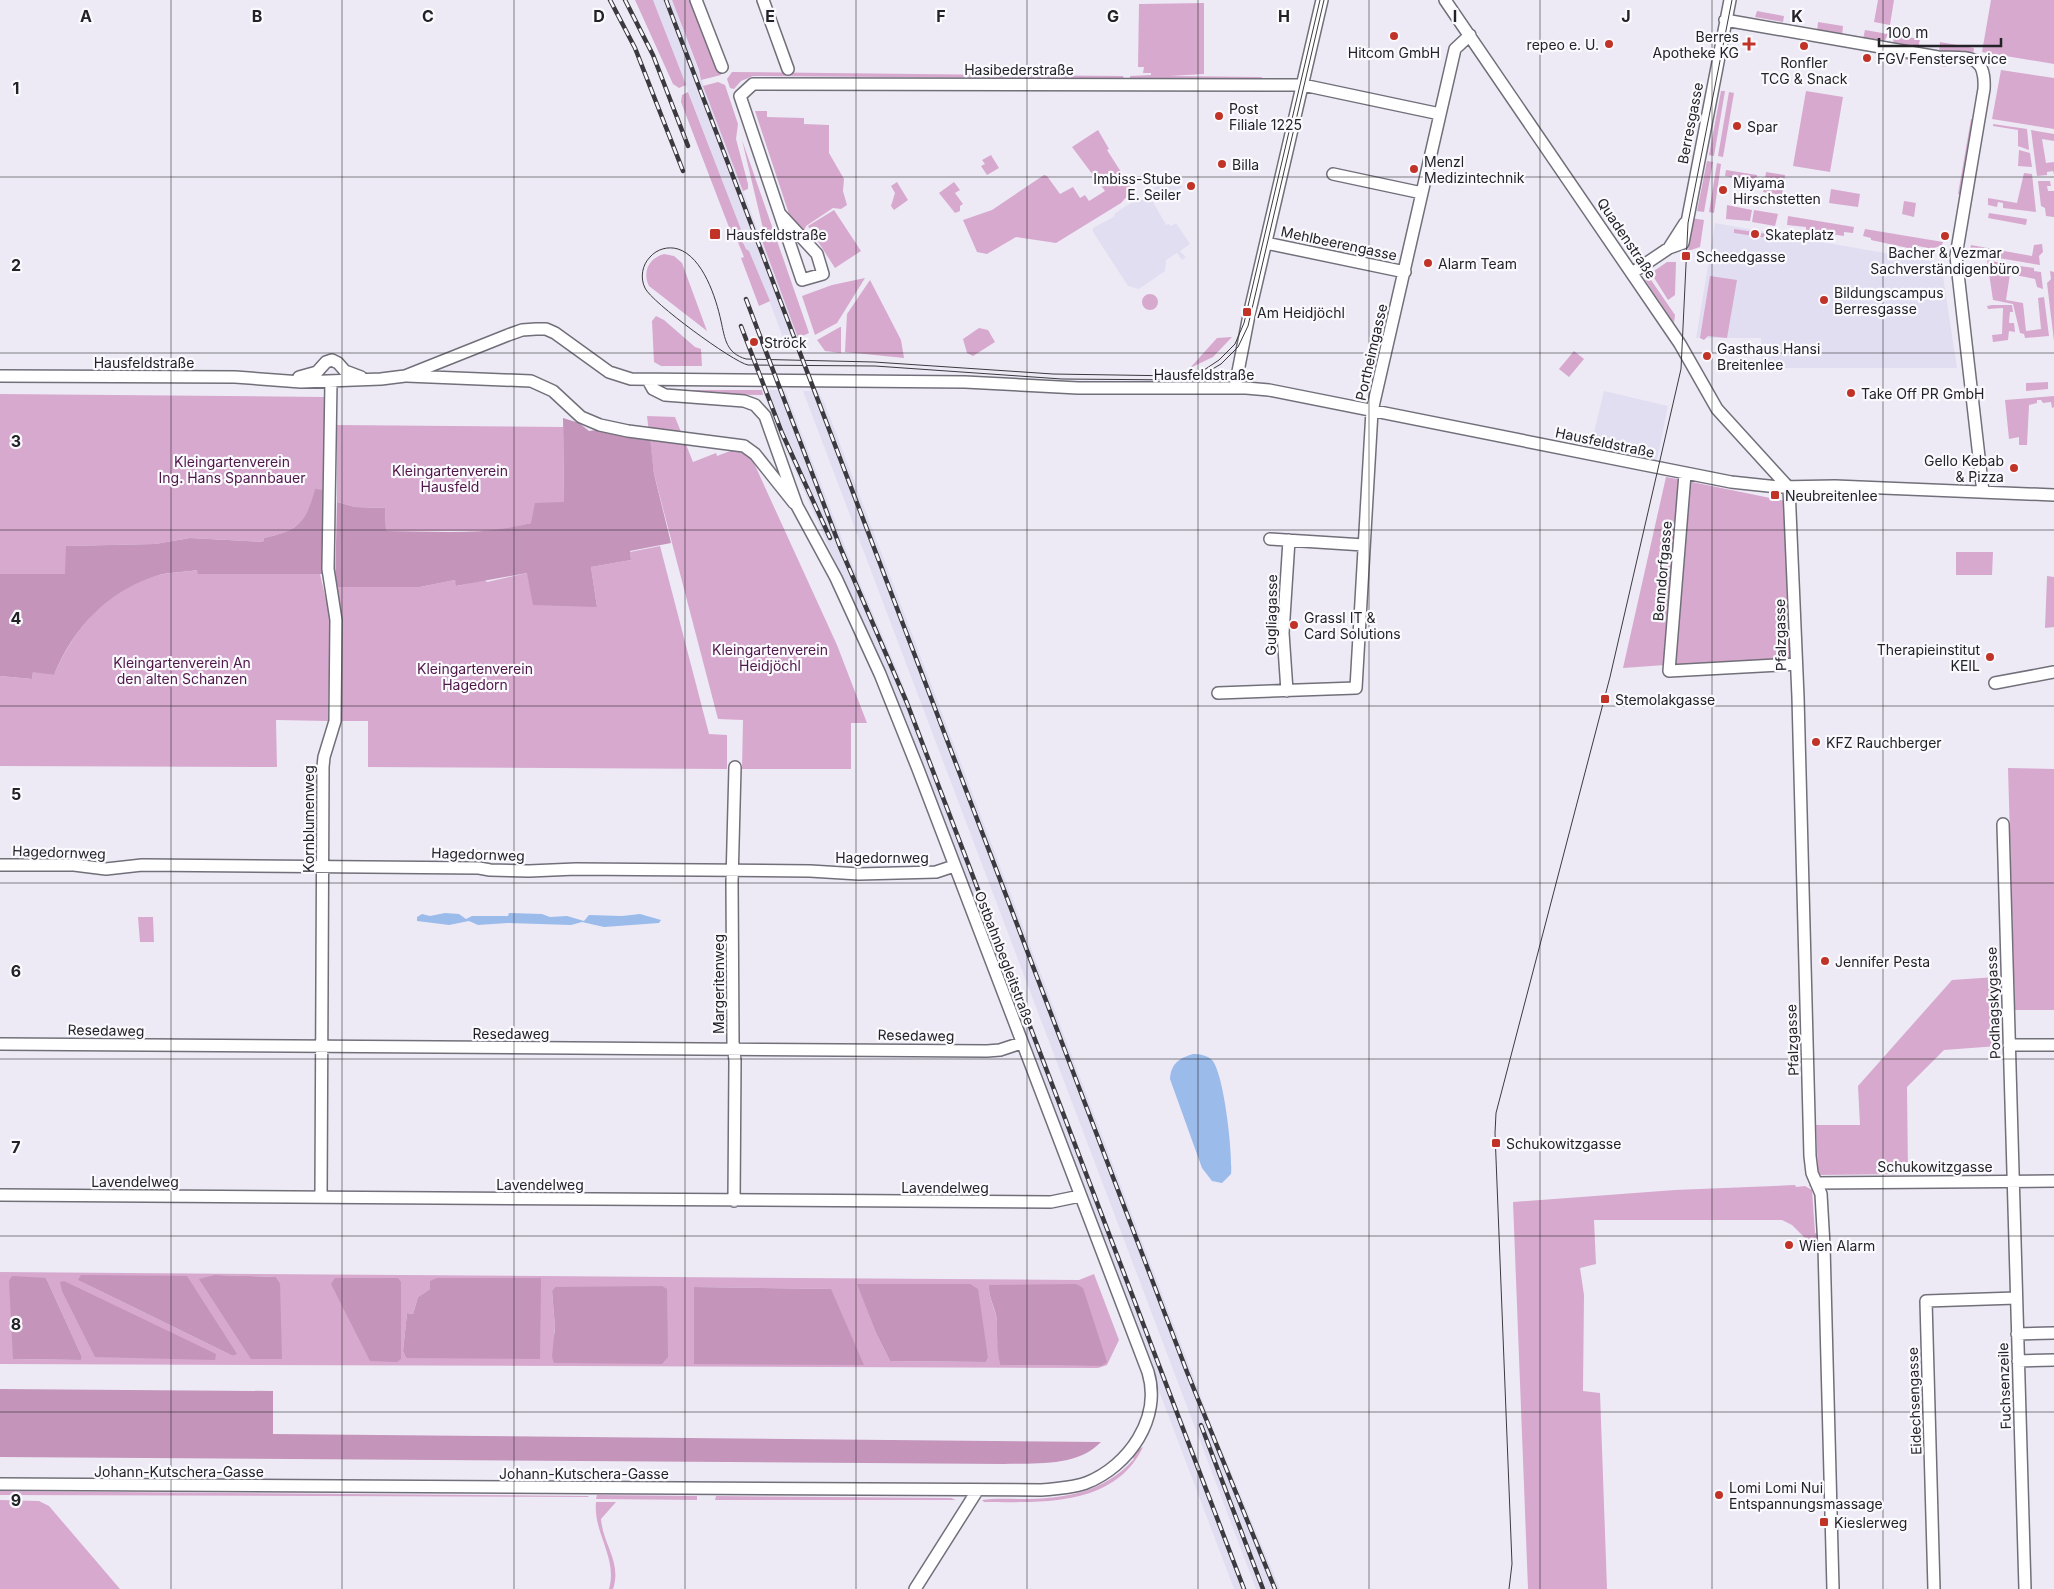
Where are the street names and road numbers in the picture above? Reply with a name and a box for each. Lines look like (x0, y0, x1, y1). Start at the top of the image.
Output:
street label: Hasibederstraße (964, 61, 1074, 78)
street label: Berresgasse (1674, 81, 1706, 165)
street label: Quadenstraße (1594, 194, 1660, 282)
street label: Mehlbeerengasse (1279, 222, 1399, 264)
street label: Portheimgasse (1352, 302, 1390, 402)
street label: Hausfeldstraße (94, 354, 194, 371)
street label: Hausfeldstraße (1154, 366, 1254, 383)
street label: Hausfeldstraße (1554, 423, 1656, 461)
street label: Benndorfgasse (1649, 520, 1675, 622)
street label: Gugliagasse (1262, 574, 1280, 656)
street label: Pfalzgasse (1771, 599, 1789, 671)
street label: Kornblumenweg (300, 765, 317, 873)
street label: Hagedornweg (12, 842, 106, 862)
street label: Hagedornweg (431, 844, 525, 864)
street label: Hagedornweg (835, 849, 929, 866)
street label: Ostbahnbegleitstraße (972, 888, 1038, 1028)
street label: Margeritenweg (710, 934, 727, 1034)
street label: Podhagskygasse (1983, 946, 2003, 1060)
street label: Pfalzgasse (1782, 1004, 1802, 1076)
street label: Resedaweg (67, 1021, 145, 1039)
street label: Resedaweg (473, 1025, 549, 1042)
street label: Resedaweg (877, 1026, 955, 1044)
street label: Schukowitzgasse (1877, 1158, 1993, 1175)
street label: Lavendelweg (91, 1173, 179, 1190)
street label: Lavendelweg (496, 1176, 584, 1193)
street label: Lavendelweg (901, 1179, 989, 1196)
street label: Fuchsenzeile (1994, 1342, 2014, 1430)
street label: Eidechsengasse (1904, 1347, 1924, 1455)
street label: Johann-Kutschera-Gasse (94, 1463, 264, 1480)
street label: Johann-Kutschera-Gasse (499, 1465, 669, 1482)

